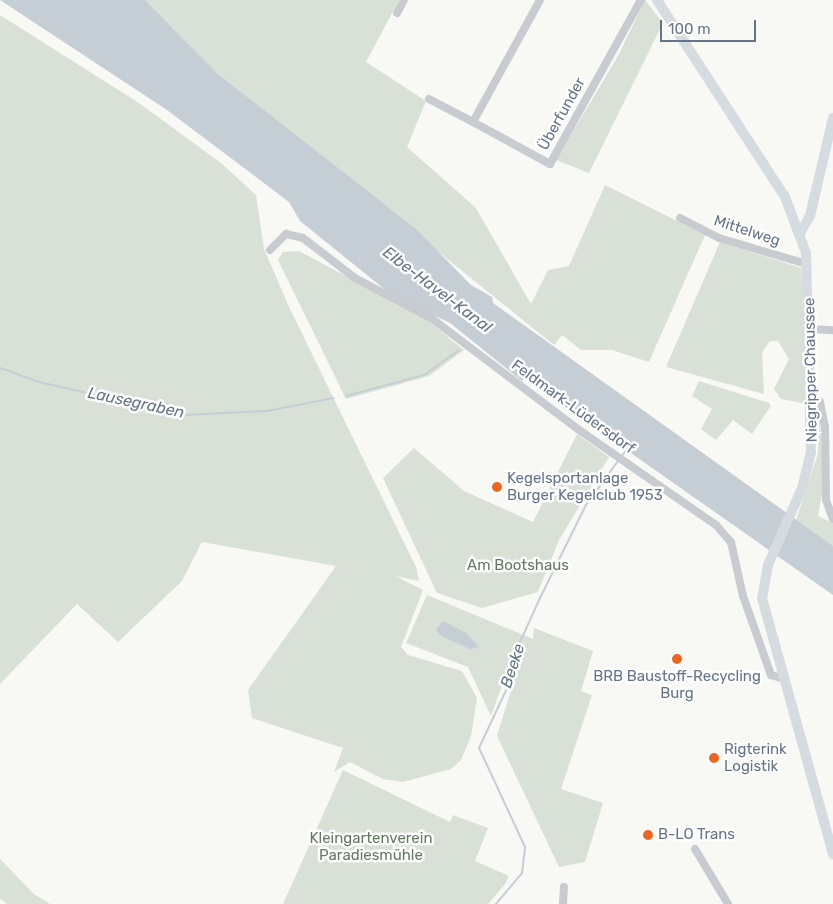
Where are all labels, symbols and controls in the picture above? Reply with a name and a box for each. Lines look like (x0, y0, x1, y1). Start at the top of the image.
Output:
scale bar (663, 10, 759, 42)
text: 100 m (668, 20, 710, 38)
street label: Überfunder (535, 74, 589, 154)
street label: Mittelweg (712, 212, 782, 250)
water label: Elbe-Havel-Kanal (379, 243, 495, 337)
street label: Niegripper Chaussee (801, 297, 821, 443)
street label: Feldmark-Lüdersdorf (508, 356, 638, 458)
water label: Lausegraben (86, 383, 186, 423)
place label: Kegelsportanlage Burger Kegelclub 1953 (507, 469, 663, 504)
marker: Kegelsportanlage Burger Kegelclub 1953 (491, 481, 503, 493)
park label: Am Bootshaus (467, 557, 569, 575)
water label: Beeke (497, 641, 529, 691)
marker: BRB Baustoff-Recycling Burg (671, 653, 683, 665)
place label: BRB Baustoff-Recycling Burg (593, 667, 761, 702)
place label: Rigterink Logistik (724, 740, 787, 775)
marker: Rigterink Logistik (708, 752, 720, 764)
place label: B-LO Trans (658, 826, 735, 844)
park label: Kleingartenverein Paradiesmühle (310, 829, 432, 864)
marker: B-LO Trans (642, 829, 654, 841)

